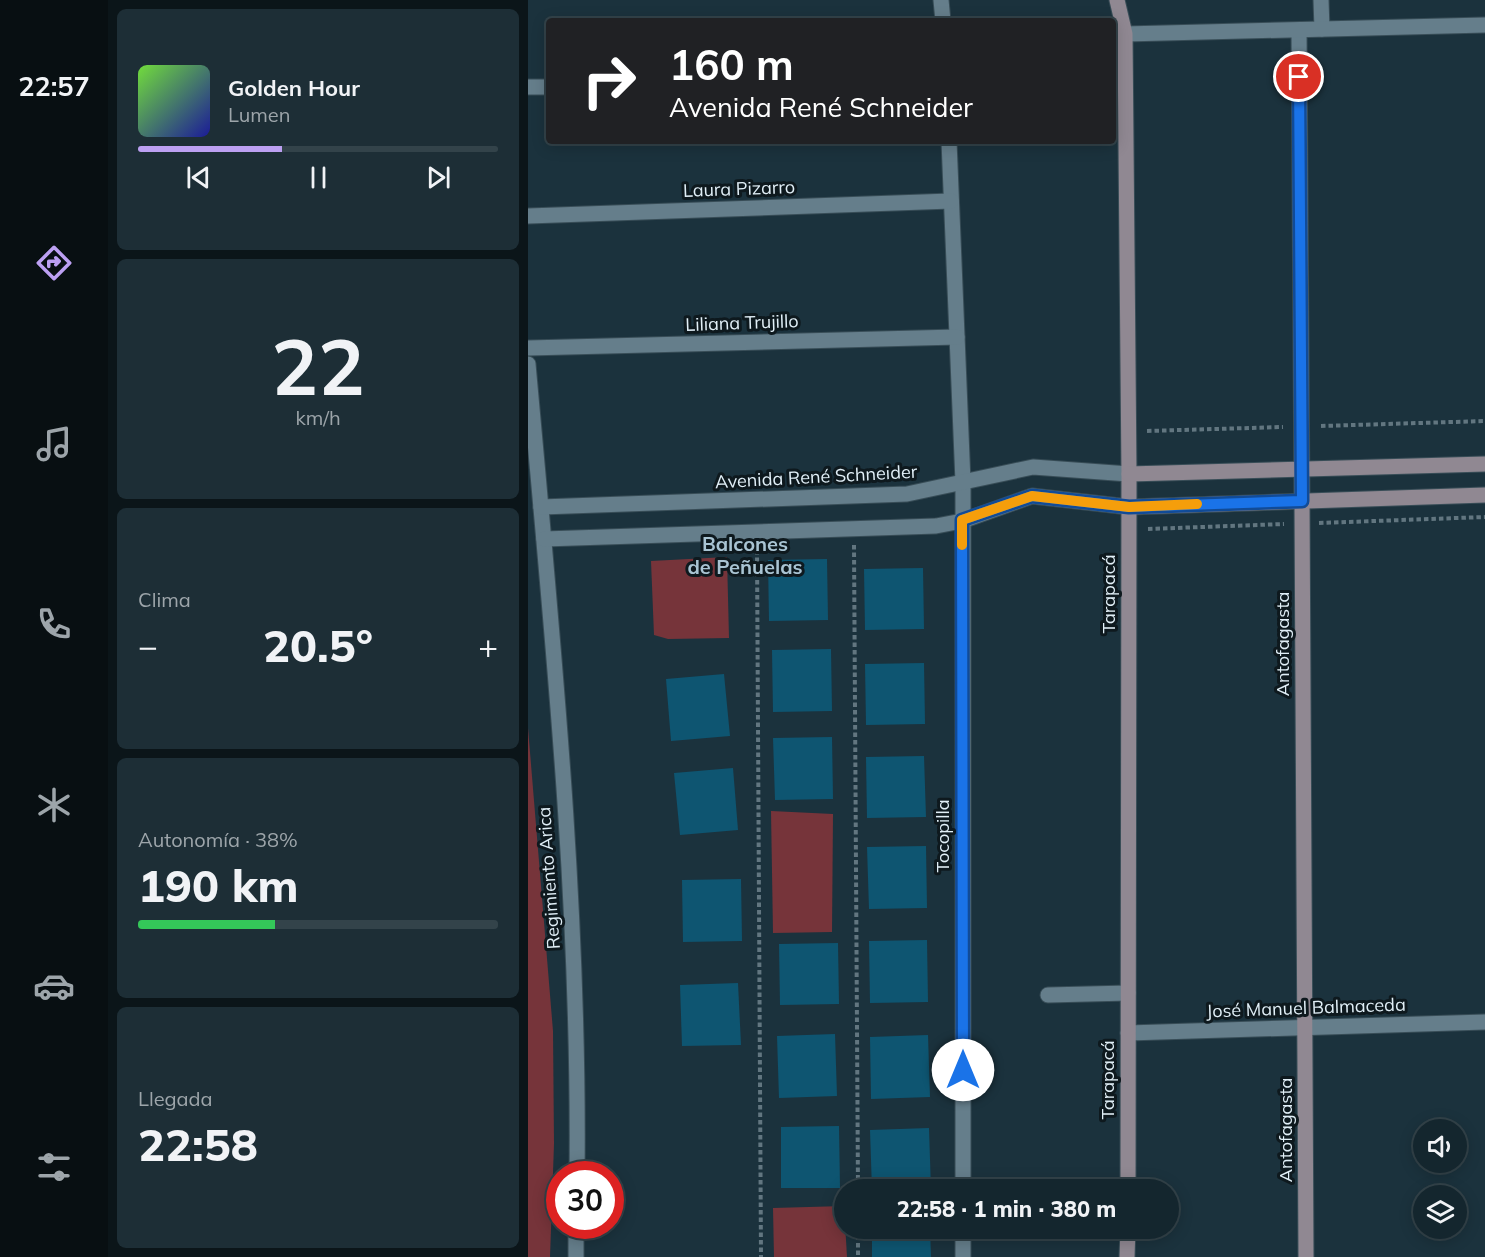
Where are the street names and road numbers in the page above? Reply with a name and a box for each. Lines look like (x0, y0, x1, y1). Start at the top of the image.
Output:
street label: Laura Pizarro (682, 175, 795, 202)
street label: Liliana Trujillo (685, 309, 799, 336)
street label: Avenida René Schneider (714, 460, 918, 493)
street label: Tarapacá (1097, 555, 1120, 633)
street label: Antofagasta (1271, 592, 1294, 696)
street label: Tocopilla (931, 799, 954, 873)
street label: Regimiento Arica (532, 806, 565, 950)
street label: José Manuel Balmaceda (1206, 993, 1406, 1022)
street label: Tarapacá (1096, 1041, 1119, 1119)
street label: Antofagasta (1274, 1078, 1297, 1182)

